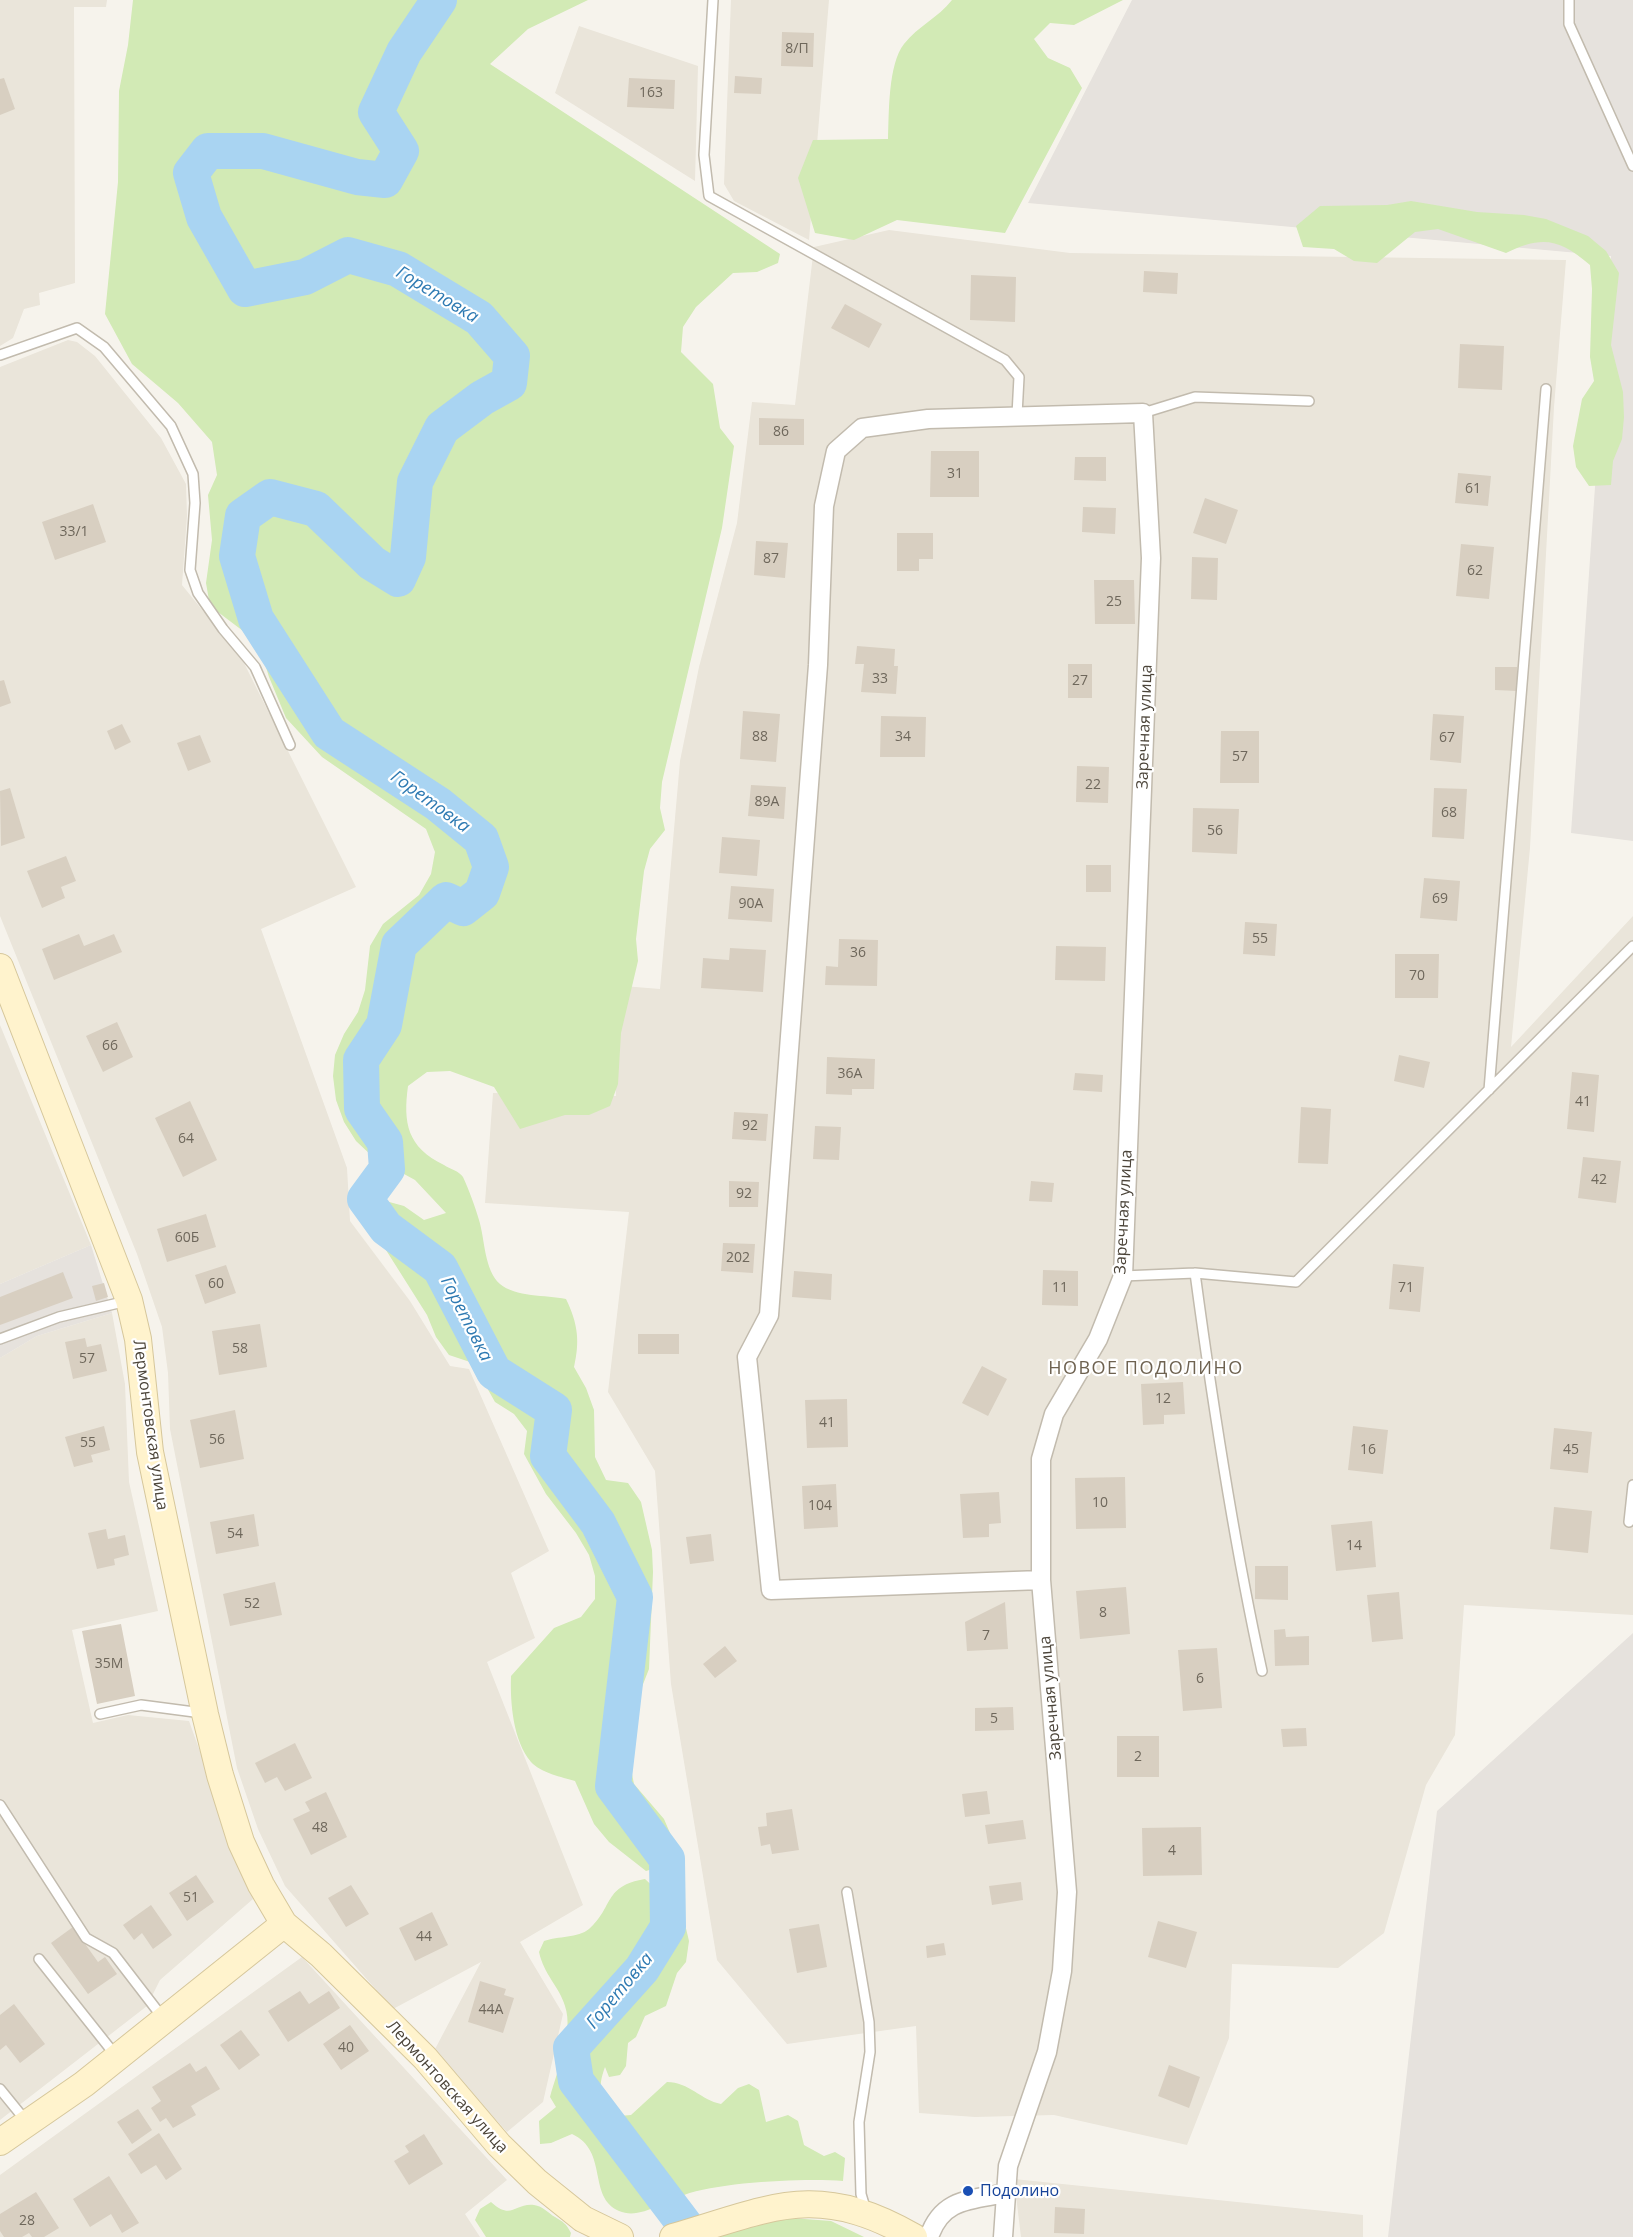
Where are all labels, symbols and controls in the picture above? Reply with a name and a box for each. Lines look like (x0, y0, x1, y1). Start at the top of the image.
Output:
house number: 8/П (785, 41, 809, 57)
house number: 163 (639, 85, 663, 101)
water label: Горетовка (392, 262, 482, 328)
house number: 86 (773, 424, 789, 440)
house number: 31 (947, 466, 963, 482)
house number: 61 (1465, 481, 1481, 497)
house number: 33/1 (59, 524, 89, 540)
house number: 87 (763, 551, 779, 567)
house number: 62 (1467, 563, 1483, 579)
house number: 25 (1106, 594, 1122, 610)
street label: Заречная улица (1133, 664, 1157, 790)
house number: 33 (872, 671, 888, 687)
house number: 27 (1072, 673, 1088, 689)
house number: 88 (752, 729, 768, 745)
house number: 34 (895, 729, 911, 745)
house number: 67 (1439, 730, 1455, 746)
house number: 57 (1232, 749, 1248, 765)
water label: Горетовка (386, 766, 474, 838)
house number: 22 (1085, 777, 1101, 793)
house number: 89А (755, 794, 779, 810)
house number: 68 (1441, 805, 1457, 821)
house number: 56 (1207, 823, 1223, 839)
house number: 69 (1432, 891, 1448, 907)
house number: 90А (739, 896, 763, 912)
house number: 55 (1252, 931, 1268, 947)
house number: 36 (850, 945, 866, 961)
house number: 70 (1409, 968, 1425, 984)
house number: 66 (102, 1038, 118, 1054)
house number: 36А (838, 1066, 862, 1082)
house number: 41 (1575, 1094, 1591, 1110)
house number: 92 (742, 1118, 758, 1134)
house number: 64 (178, 1131, 194, 1147)
street label: Заречная улица (1111, 1149, 1137, 1275)
house number: 42 (1591, 1172, 1607, 1188)
house number: 92 (736, 1186, 752, 1202)
house number: 60Б (175, 1230, 199, 1246)
house number: 202 (726, 1250, 750, 1266)
water label: Горетовка (435, 1273, 497, 1365)
house number: 60 (208, 1276, 224, 1292)
house number: 11 (1052, 1280, 1068, 1296)
house number: 71 (1398, 1280, 1414, 1296)
street label: Лермонтовская улица (129, 1339, 171, 1511)
house number: 58 (232, 1341, 248, 1357)
house number: 57 (79, 1351, 95, 1367)
district label: НОВОЕ ПОДОЛИНО (1048, 1358, 1244, 1380)
house number: 12 (1155, 1391, 1171, 1407)
house number: 41 (819, 1415, 835, 1431)
house number: 56 (209, 1432, 225, 1448)
house number: 55 (80, 1435, 96, 1451)
house number: 16 (1360, 1442, 1376, 1458)
house number: 45 (1563, 1442, 1579, 1458)
house number: 10 (1092, 1495, 1108, 1511)
house number: 104 (808, 1498, 832, 1514)
house number: 54 (227, 1526, 243, 1542)
house number: 14 (1346, 1538, 1362, 1554)
house number: 52 (244, 1596, 260, 1612)
house number: 8 (1099, 1605, 1107, 1621)
house number: 7 (982, 1628, 990, 1644)
street label: Заречная улица (1036, 1635, 1066, 1761)
house number: 35М (95, 1656, 123, 1672)
house number: 6 (1196, 1671, 1204, 1687)
house number: 5 (990, 1711, 998, 1727)
house number: 2 (1134, 1749, 1142, 1765)
house number: 48 (312, 1820, 328, 1836)
house number: 4 (1168, 1843, 1176, 1859)
house number: 51 (183, 1890, 199, 1906)
house number: 44 (416, 1929, 432, 1945)
water label: Горетовка (582, 1949, 658, 2033)
house number: 44А (479, 2002, 503, 2018)
street label: Лермонтовская улица (382, 2017, 512, 2157)
house number: 40 (338, 2040, 354, 2056)
place label: Подолино (980, 2181, 1059, 2201)
marker: Подолино (961, 2184, 975, 2198)
house number: 28 (19, 2213, 35, 2229)

